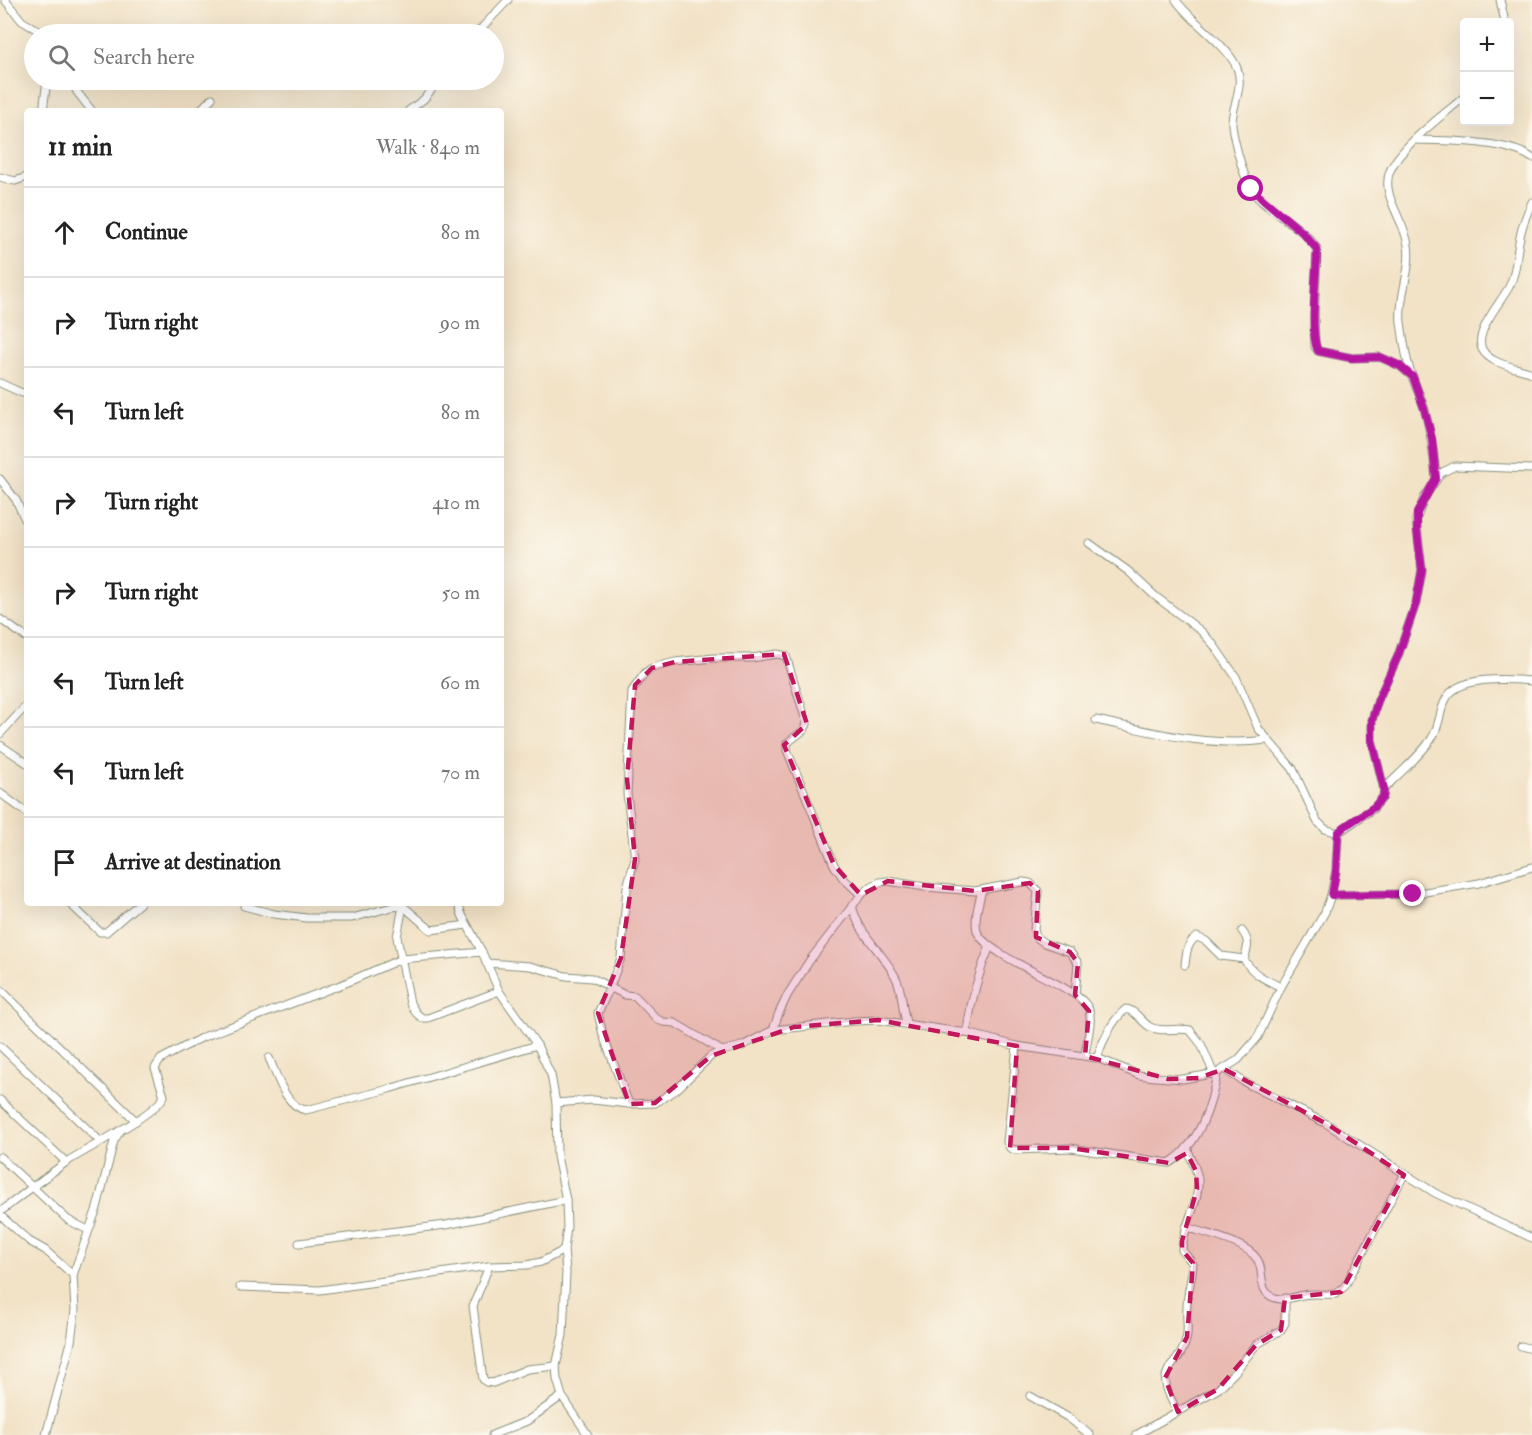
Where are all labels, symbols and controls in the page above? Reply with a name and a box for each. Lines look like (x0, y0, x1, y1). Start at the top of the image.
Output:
map controls (1460, 18, 1514, 126)
button: + (1460, 18, 1514, 72)
search box (24, 24, 504, 90)
icon: search (45, 41, 78, 74)
text: Search here (93, 43, 195, 71)
button: − (1460, 72, 1514, 126)
text: 11 min (48, 131, 113, 163)
text: Walk · 840 m (376, 135, 480, 160)
route start (1237, 175, 1263, 201)
icon: ahead (48, 216, 81, 249)
text: Continue (105, 218, 188, 246)
text: 80 m (441, 220, 480, 245)
icon: right (48, 306, 81, 339)
text: Turn right (105, 308, 198, 336)
text: 90 m (440, 310, 480, 335)
icon: left (48, 396, 81, 429)
text: Turn left (105, 398, 184, 426)
text: 80 m (441, 400, 480, 425)
icon: right (48, 486, 81, 519)
text: Turn right (105, 488, 198, 516)
text: 410 m (432, 490, 480, 515)
icon: right (48, 576, 81, 609)
text: Turn right (105, 578, 198, 606)
text: 50 m (441, 580, 480, 605)
icon: left (48, 666, 81, 699)
text: Turn left (105, 668, 184, 696)
text: 60 m (440, 670, 480, 695)
icon: left (48, 756, 81, 789)
text: Turn left (105, 758, 184, 786)
text: 70 m (441, 760, 480, 785)
icon: arrive (48, 846, 81, 879)
text: Arrive at destination (105, 848, 281, 876)
route end (1399, 880, 1425, 906)

